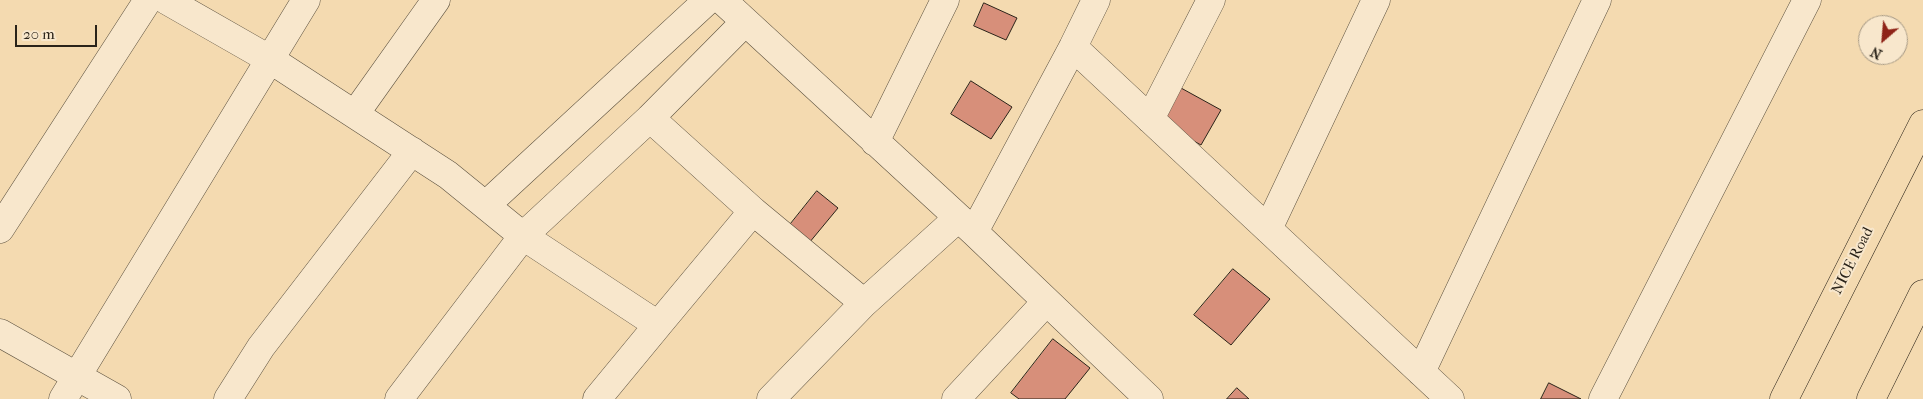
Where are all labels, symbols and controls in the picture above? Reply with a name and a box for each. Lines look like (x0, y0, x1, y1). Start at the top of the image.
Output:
scale bar (18, 15, 100, 47)
north arrow (1858, 15, 1908, 65)
text: 20 m (23, 25, 55, 43)
text: N (1868, 43, 1885, 63)
street label: NICE Road (1828, 224, 1878, 298)

